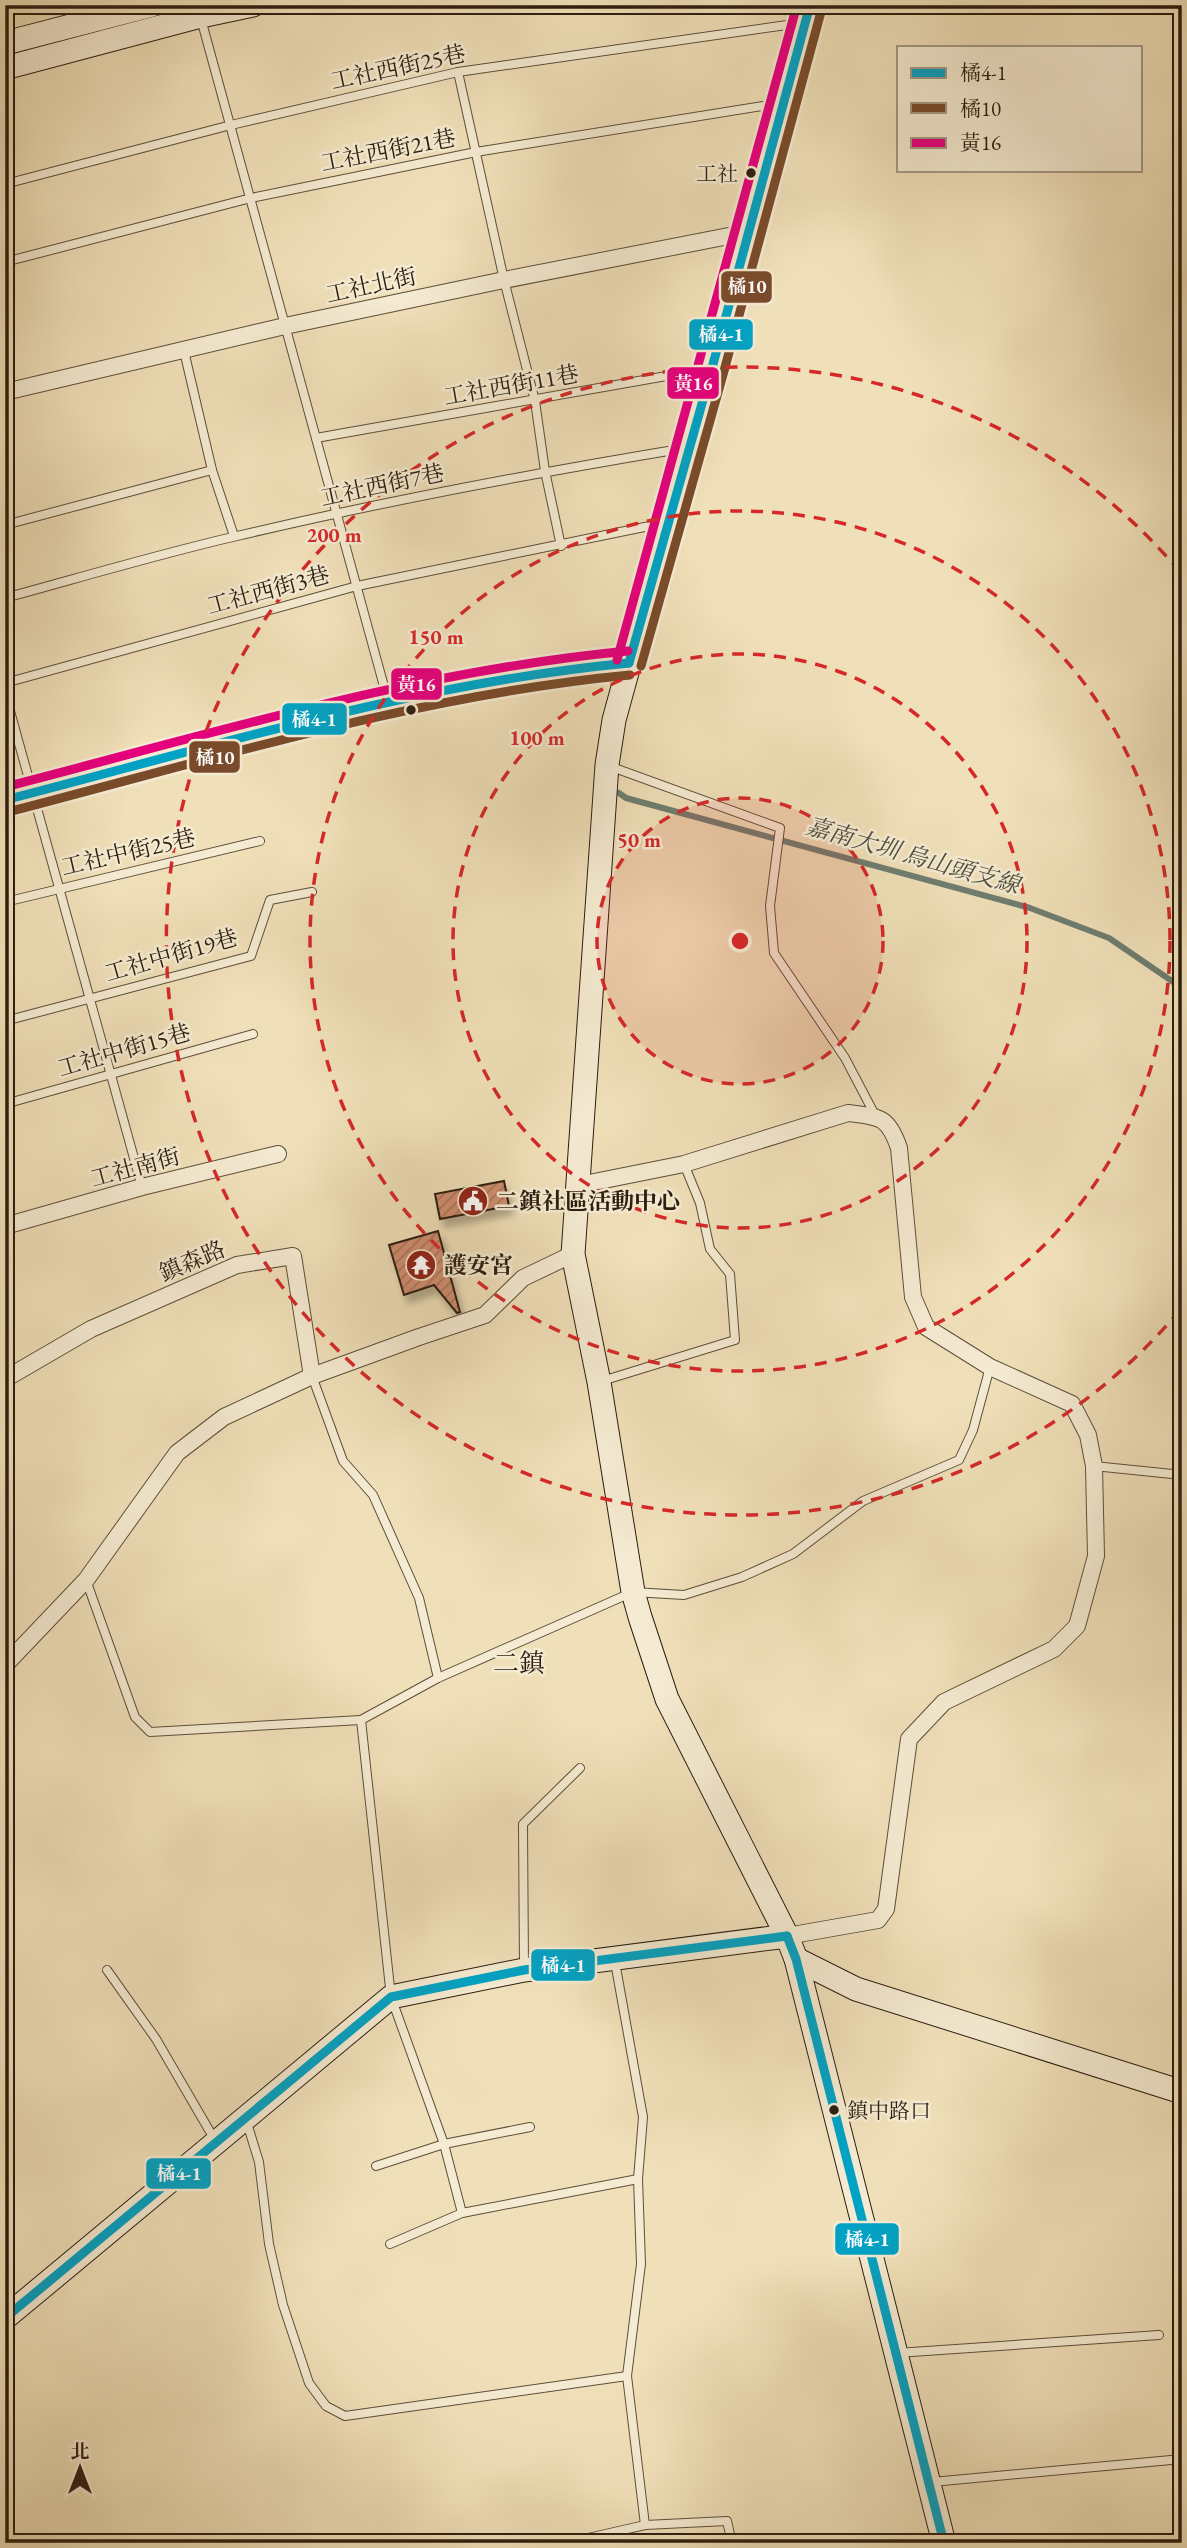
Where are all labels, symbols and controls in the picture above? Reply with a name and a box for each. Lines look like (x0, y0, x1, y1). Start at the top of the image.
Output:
street label: 工社西街25巷 (328, 38, 468, 96)
legend (897, 46, 1142, 172)
text: 橘4-1 (960, 59, 1007, 86)
text: 橘10 (960, 95, 1001, 122)
street label: 工社西街21巷 (318, 122, 458, 178)
text: 黃16 (960, 129, 1001, 156)
place label: 工社 (696, 160, 738, 187)
marker: 工社 (744, 166, 758, 180)
street label: 工社北街 (323, 261, 419, 309)
line badge: 橘10 (720, 270, 773, 304)
text: 橘10 (727, 274, 767, 299)
line badge: 橘4-1 (688, 318, 754, 351)
text: 橘4-1 (698, 322, 744, 347)
street label: 工社西街11巷 (441, 358, 581, 412)
line badge: 黃16 (666, 366, 720, 400)
text: 黃16 (673, 371, 713, 396)
street label: 工社西街7巷 (317, 457, 447, 513)
text: 200 m (306, 521, 362, 548)
street label: 工社西街3巷 (203, 559, 333, 621)
text: 150 m (408, 623, 464, 650)
line badge: 黃16 (390, 667, 443, 701)
text: 黃16 (396, 672, 436, 697)
line badge: 橘4-1 (281, 702, 348, 736)
unlabelled marker (404, 703, 418, 717)
text: 橘4-1 (291, 707, 337, 732)
text: 100 m (509, 724, 565, 751)
line badge: 橘10 (188, 740, 241, 774)
text: 橘10 (195, 745, 235, 770)
water label: 嘉南大圳 烏山頭支線 (803, 810, 1026, 901)
street label: 工社中街25巷 (58, 822, 198, 882)
text: 50 m (617, 826, 661, 853)
street label: 工社中街19巷 (101, 922, 241, 988)
centre of rings (728, 929, 752, 953)
street label: 工社中街15巷 (54, 1017, 194, 1083)
street label: 工社南街 (87, 1141, 183, 1193)
public building icon: 二鎮社區活動中心 (456, 1184, 490, 1218)
place label: 二鎮社區活動中心 (496, 1186, 680, 1216)
street label: 鎮森路 (154, 1234, 230, 1288)
temple icon: 護安宮 (404, 1248, 438, 1282)
place label: 護安宮 (444, 1250, 513, 1280)
district label: 二鎮 (493, 1646, 545, 1680)
line badge: 橘4-1 (530, 1948, 596, 1982)
text: 橘4-1 (540, 1953, 586, 1978)
place label: 鎮中路口 (847, 2097, 931, 2124)
marker: 鎮中路口 (827, 2103, 841, 2117)
line badge: 橘4-1 (145, 2157, 212, 2190)
text: 橘4-1 (156, 2161, 202, 2186)
line badge: 橘4-1 (834, 2222, 900, 2256)
text: 橘4-1 (844, 2227, 890, 2252)
north arrow (46, 2432, 116, 2502)
text: 北 (70, 2439, 90, 2464)

